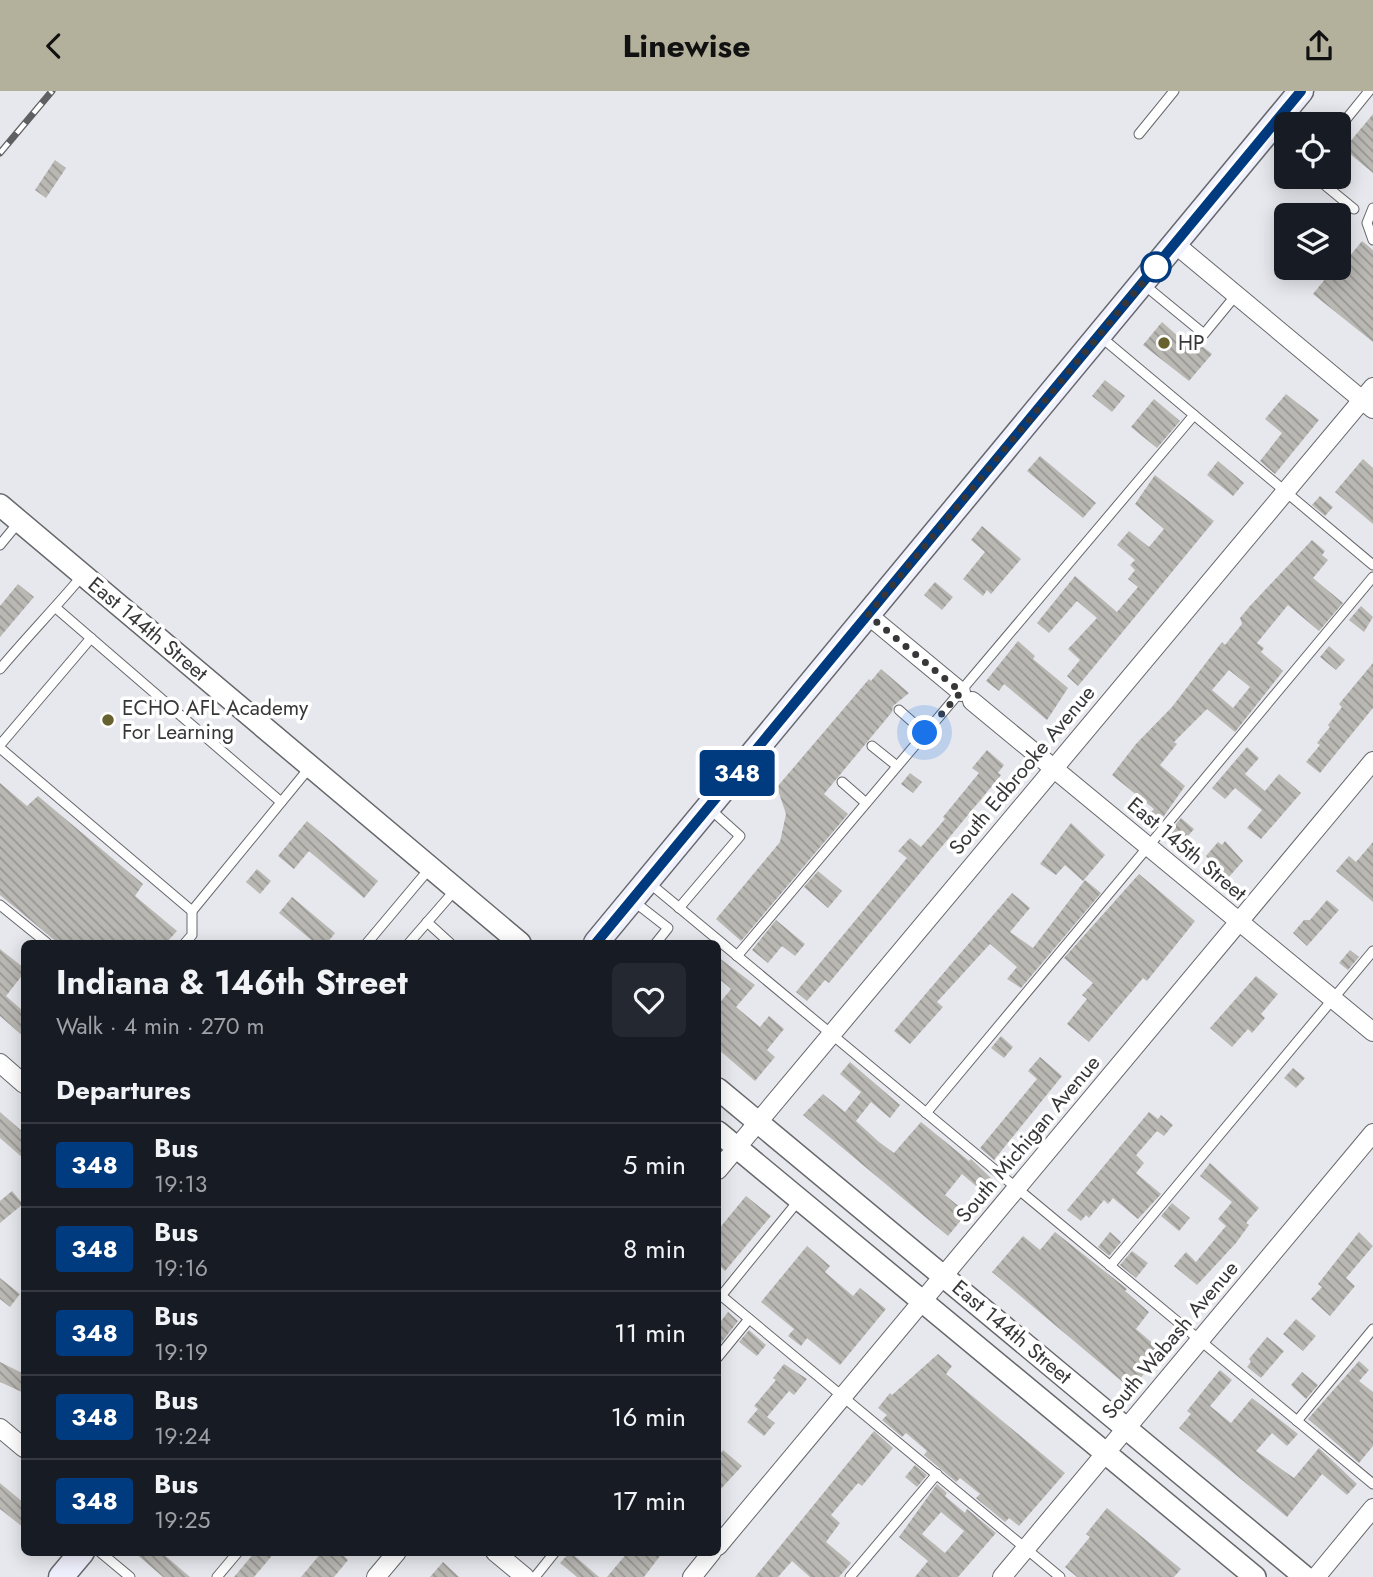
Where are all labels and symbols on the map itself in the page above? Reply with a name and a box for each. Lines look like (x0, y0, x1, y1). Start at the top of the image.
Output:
unlabelled marker (1141, 252, 1171, 282)
place label: HP (1178, 328, 1205, 358)
marker: HP (1156, 335, 1172, 351)
street label: East 144th Street (82, 570, 214, 688)
street label: South Edbrooke Avenue (942, 679, 1102, 861)
place label: ECHO AFL Academy For Learning (122, 693, 309, 747)
marker: ECHO AFL Academy For Learning (100, 712, 116, 728)
your location (907, 715, 942, 750)
line badge: 348 (697, 750, 777, 796)
street label: East 145th Street (1121, 790, 1253, 908)
street label: South Michigan Avenue (949, 1049, 1107, 1229)
street label: South Wabash Avenue (1095, 1254, 1245, 1426)
street label: East 144th Street (946, 1273, 1078, 1391)

